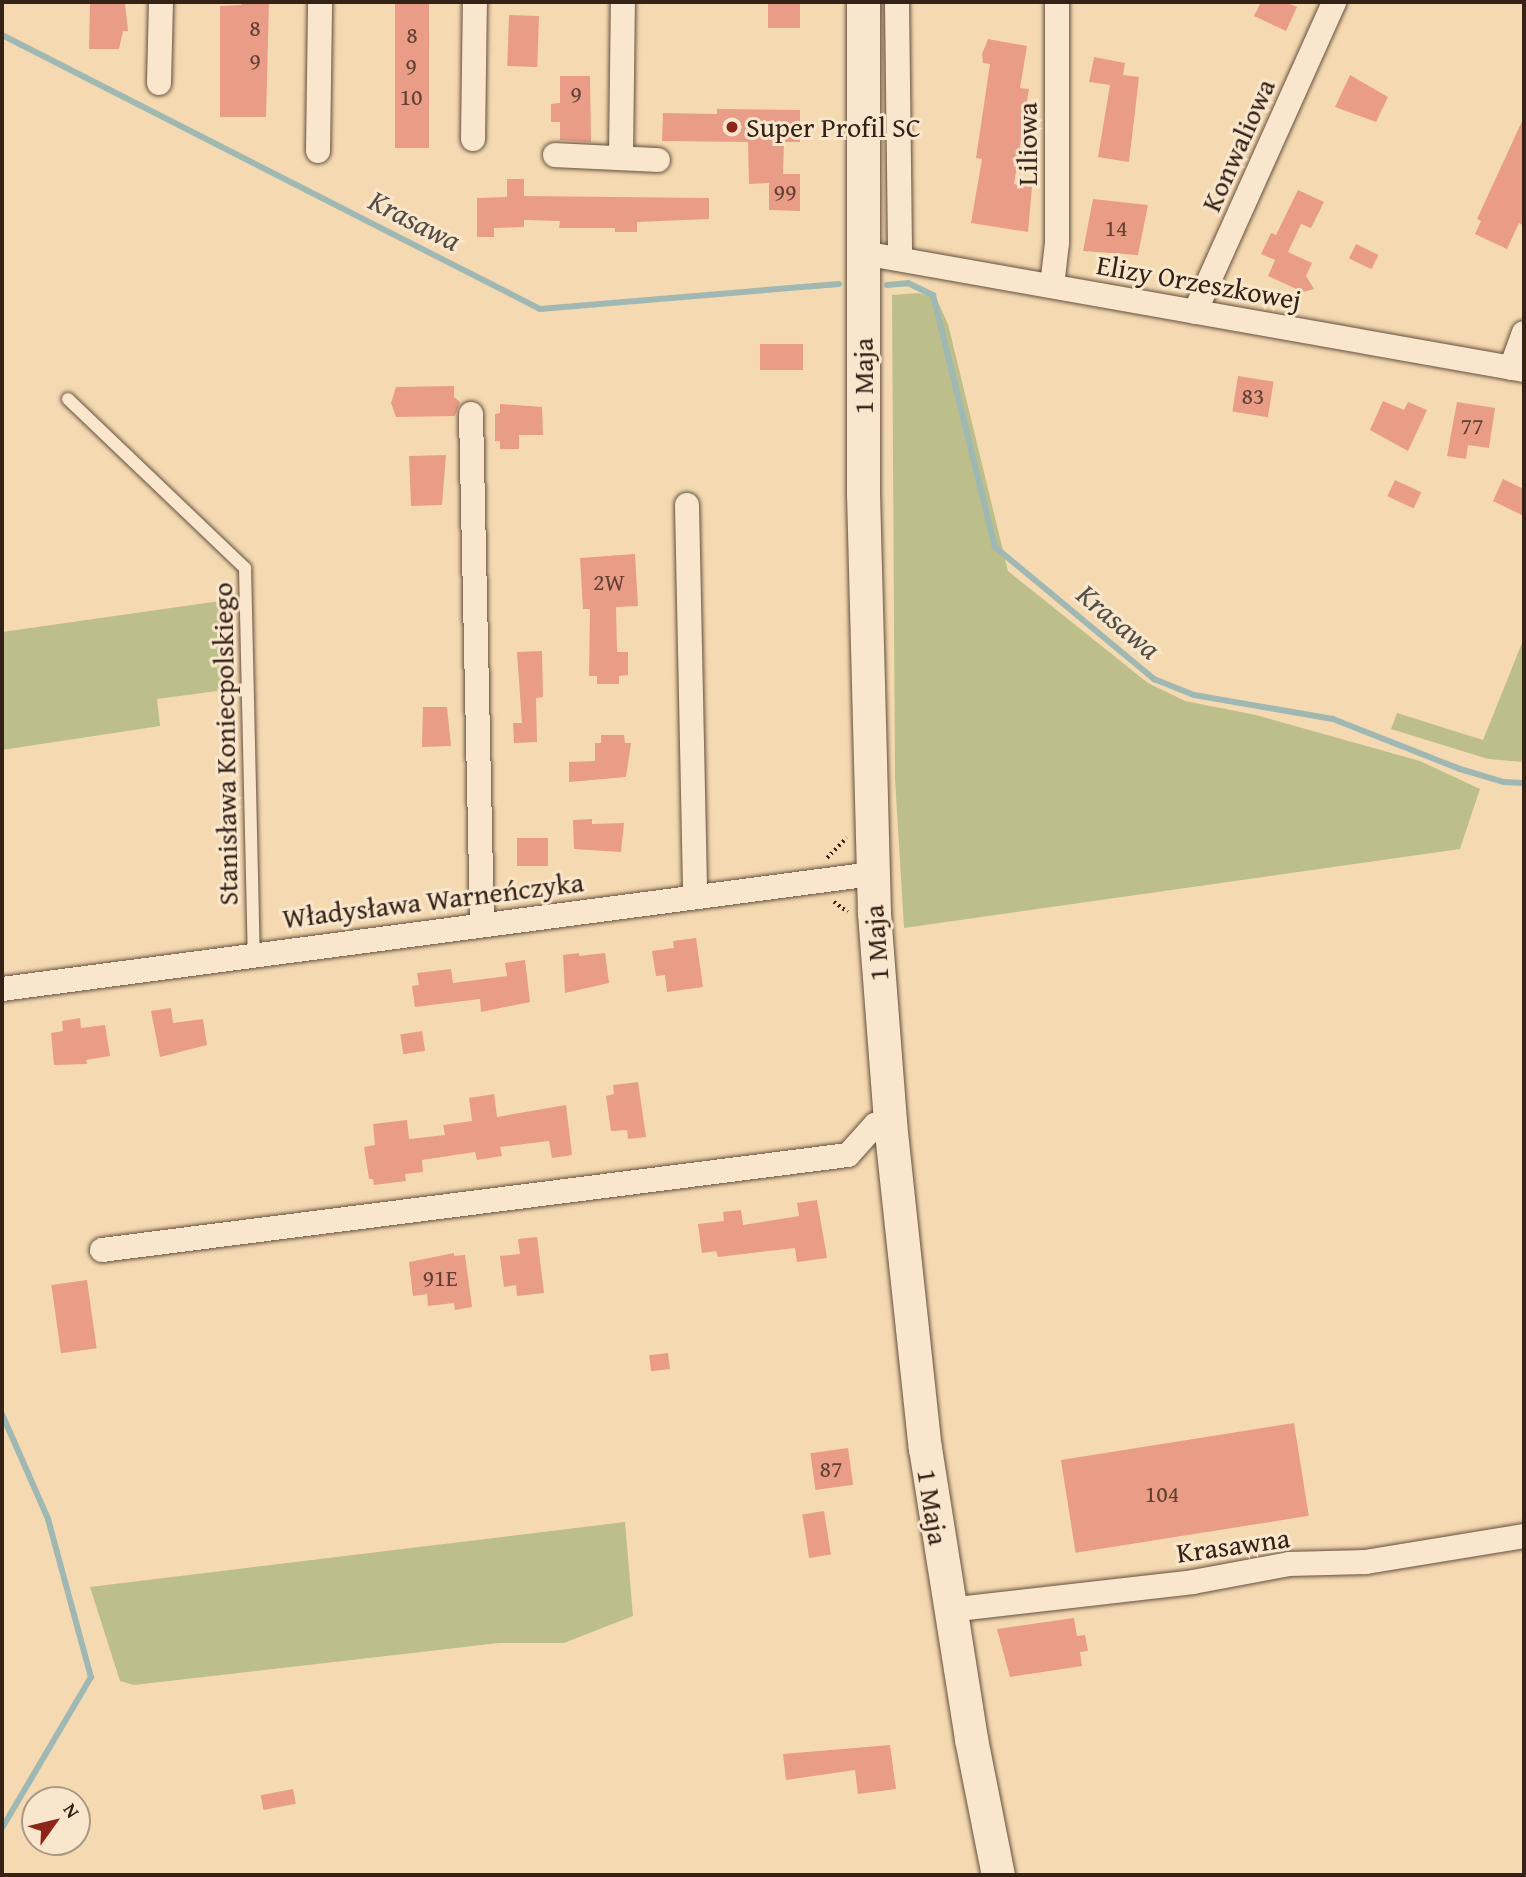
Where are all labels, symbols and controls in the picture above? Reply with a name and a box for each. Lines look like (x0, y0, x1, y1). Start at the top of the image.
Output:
house number: 8 (249, 14, 261, 42)
house number: 8 (406, 21, 418, 49)
house number: 9 (249, 47, 261, 75)
house number: 9 (405, 52, 417, 80)
street label: Konwaliowa (1194, 74, 1282, 216)
house number: 9 (570, 80, 582, 108)
house number: 10 (399, 83, 423, 111)
street label: Liliowa (1010, 102, 1044, 186)
place label: Super Profil SC (746, 110, 921, 144)
marker: Super Profil SC (724, 119, 740, 135)
house number: 99 (773, 178, 797, 206)
water label: Krasawa (363, 182, 467, 258)
house number: 14 (1104, 214, 1128, 242)
street label: Elizy Orzeszkowej (1094, 247, 1304, 317)
street label: 1 Maja (846, 338, 880, 414)
house number: 83 (1241, 382, 1265, 410)
house number: 77 (1460, 412, 1484, 440)
house number: 2W (593, 568, 625, 596)
water label: Krasawa (1070, 576, 1168, 666)
street label: Stanisława Koniecpolskiego (205, 582, 245, 906)
street label: Władysława Warneńczyka (280, 865, 586, 935)
street label: 1 Maja (857, 904, 895, 982)
house number: 91E (422, 1264, 458, 1292)
house number: 87 (819, 1455, 843, 1483)
street label: 1 Maja (910, 1467, 956, 1547)
house number: 104 (1145, 1480, 1179, 1508)
street label: Krasawna (1174, 1520, 1292, 1570)
north arrow (21, 1786, 91, 1856)
text: N (57, 1797, 87, 1823)

